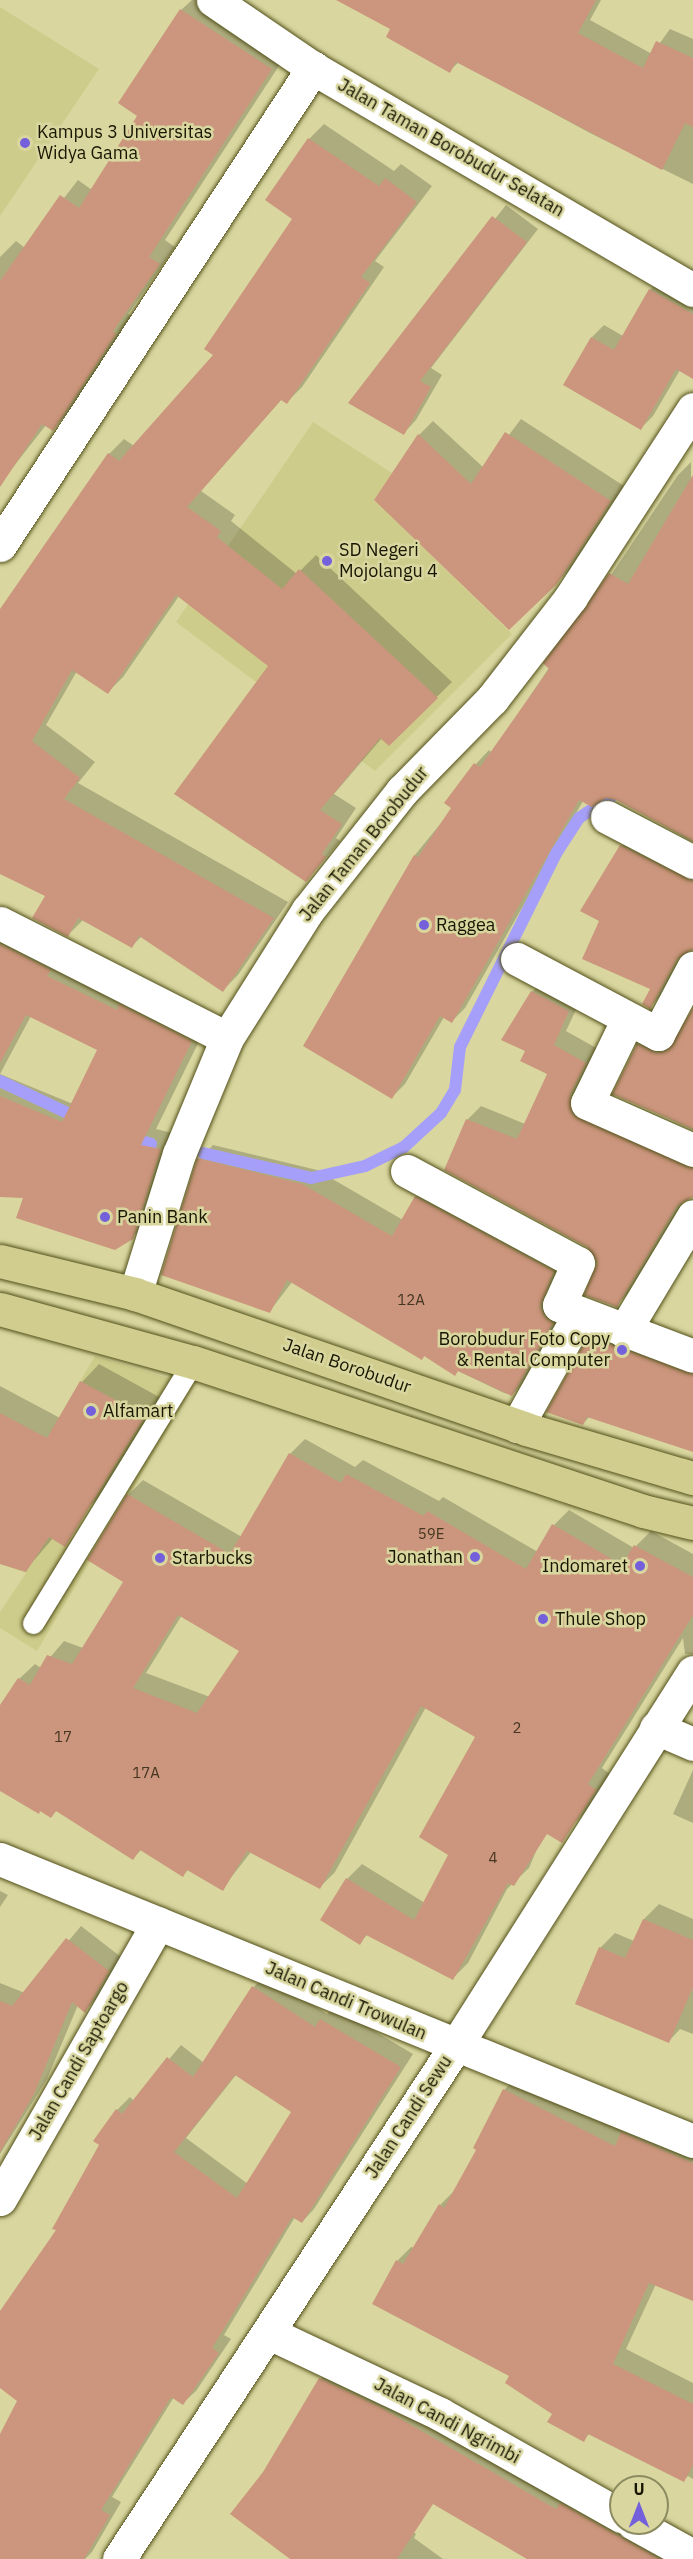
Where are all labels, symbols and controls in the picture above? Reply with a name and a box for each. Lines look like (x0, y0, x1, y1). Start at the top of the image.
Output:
street label: Jalan Taman Borobudur Selatan (334, 74, 568, 222)
place label: Kampus 3 Universitas Widya Gama (37, 122, 212, 164)
marker: Kampus 3 Universitas Widya Gama (18, 136, 32, 150)
place label: SD Negeri Mojolangu 4 (339, 540, 438, 582)
marker: SD Negeri Mojolangu 4 (320, 554, 334, 568)
street label: Jalan Taman Borobudur (295, 762, 433, 926)
place label: Raggea (436, 914, 495, 936)
marker: Raggea (417, 918, 431, 932)
place label: Panin Bank (117, 1206, 208, 1228)
marker: Panin Bank (98, 1210, 112, 1224)
house number: 12A (397, 1291, 425, 1309)
place label: Borobudur Foto Copy & Rental Computer (439, 1329, 610, 1372)
street label: Jalan Borobudur (280, 1334, 414, 1398)
marker: Borobudur Foto Copy & Rental Computer (615, 1343, 629, 1357)
place label: Alfamart (103, 1400, 173, 1422)
marker: Alfamart (84, 1404, 98, 1418)
house number: 59E (418, 1525, 444, 1543)
place label: Jonathan (388, 1546, 463, 1568)
place label: Starbucks (172, 1547, 253, 1569)
marker: Jonathan (468, 1550, 482, 1564)
marker: Starbucks (153, 1551, 167, 1565)
place label: Indomaret (542, 1555, 628, 1577)
marker: Indomaret (633, 1559, 647, 1573)
place label: Thule Shop (555, 1608, 646, 1630)
marker: Thule Shop (536, 1612, 550, 1626)
house number: 2 (513, 1719, 521, 1737)
house number: 17 (54, 1728, 72, 1746)
house number: 17A (132, 1764, 160, 1782)
house number: 4 (489, 1849, 497, 1867)
street label: Jalan Candi Trowulan (262, 1957, 430, 2045)
street label: Jalan Candi Saptoargo (25, 1978, 133, 2144)
street label: Jalan Candi Sewu (361, 2051, 457, 2183)
street label: Jalan Candi Ngrimbi (370, 2373, 524, 2469)
north arrow (609, 2475, 669, 2535)
text: U (633, 2479, 645, 2499)

